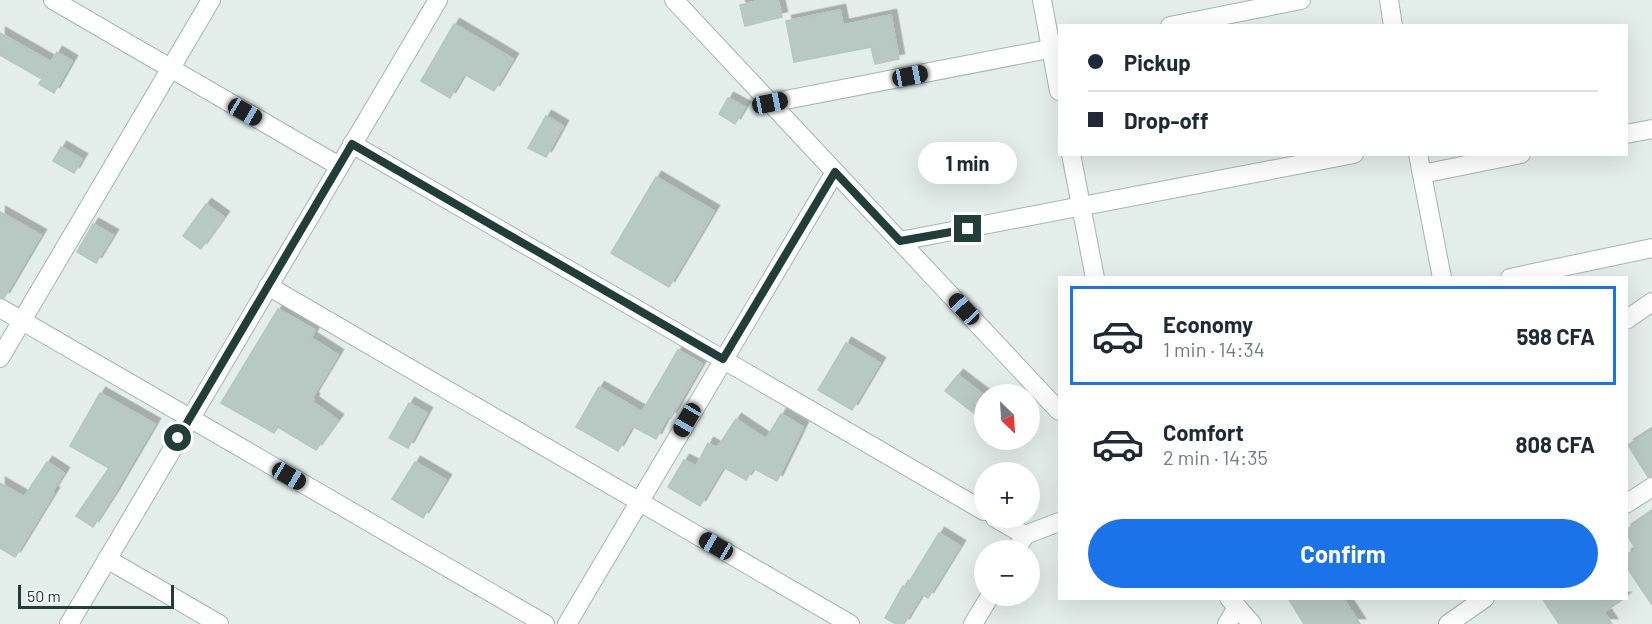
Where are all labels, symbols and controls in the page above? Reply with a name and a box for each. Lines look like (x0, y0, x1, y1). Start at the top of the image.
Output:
text: Pickup (1124, 49, 1191, 75)
car (891, 64, 929, 88)
car (751, 91, 789, 115)
car (225, 95, 265, 129)
text: Drop-off (1124, 107, 1208, 133)
callout: 1 min (918, 142, 1018, 184)
text: 1 min (946, 151, 989, 175)
route end (954, 215, 981, 242)
car (945, 290, 983, 328)
icon: car (1091, 309, 1145, 363)
text: Economy (1163, 311, 1253, 337)
text: 598 CFA (1516, 323, 1595, 349)
text: 1 min · 14:34 (1163, 337, 1265, 361)
north arrow (974, 384, 1040, 450)
map controls (974, 384, 1040, 606)
car (670, 400, 704, 440)
icon: car (1091, 417, 1145, 471)
text: Comfort (1163, 419, 1244, 445)
route start (164, 424, 191, 451)
text: 808 CFA (1516, 431, 1595, 457)
text: 2 min · 14:35 (1163, 445, 1268, 469)
car (269, 459, 309, 493)
button: + (974, 462, 1040, 528)
button: Confirm (1088, 519, 1598, 588)
car (696, 529, 736, 563)
button: − (974, 540, 1040, 606)
scale bar (18, 582, 174, 610)
text: 50 m (27, 586, 61, 605)

